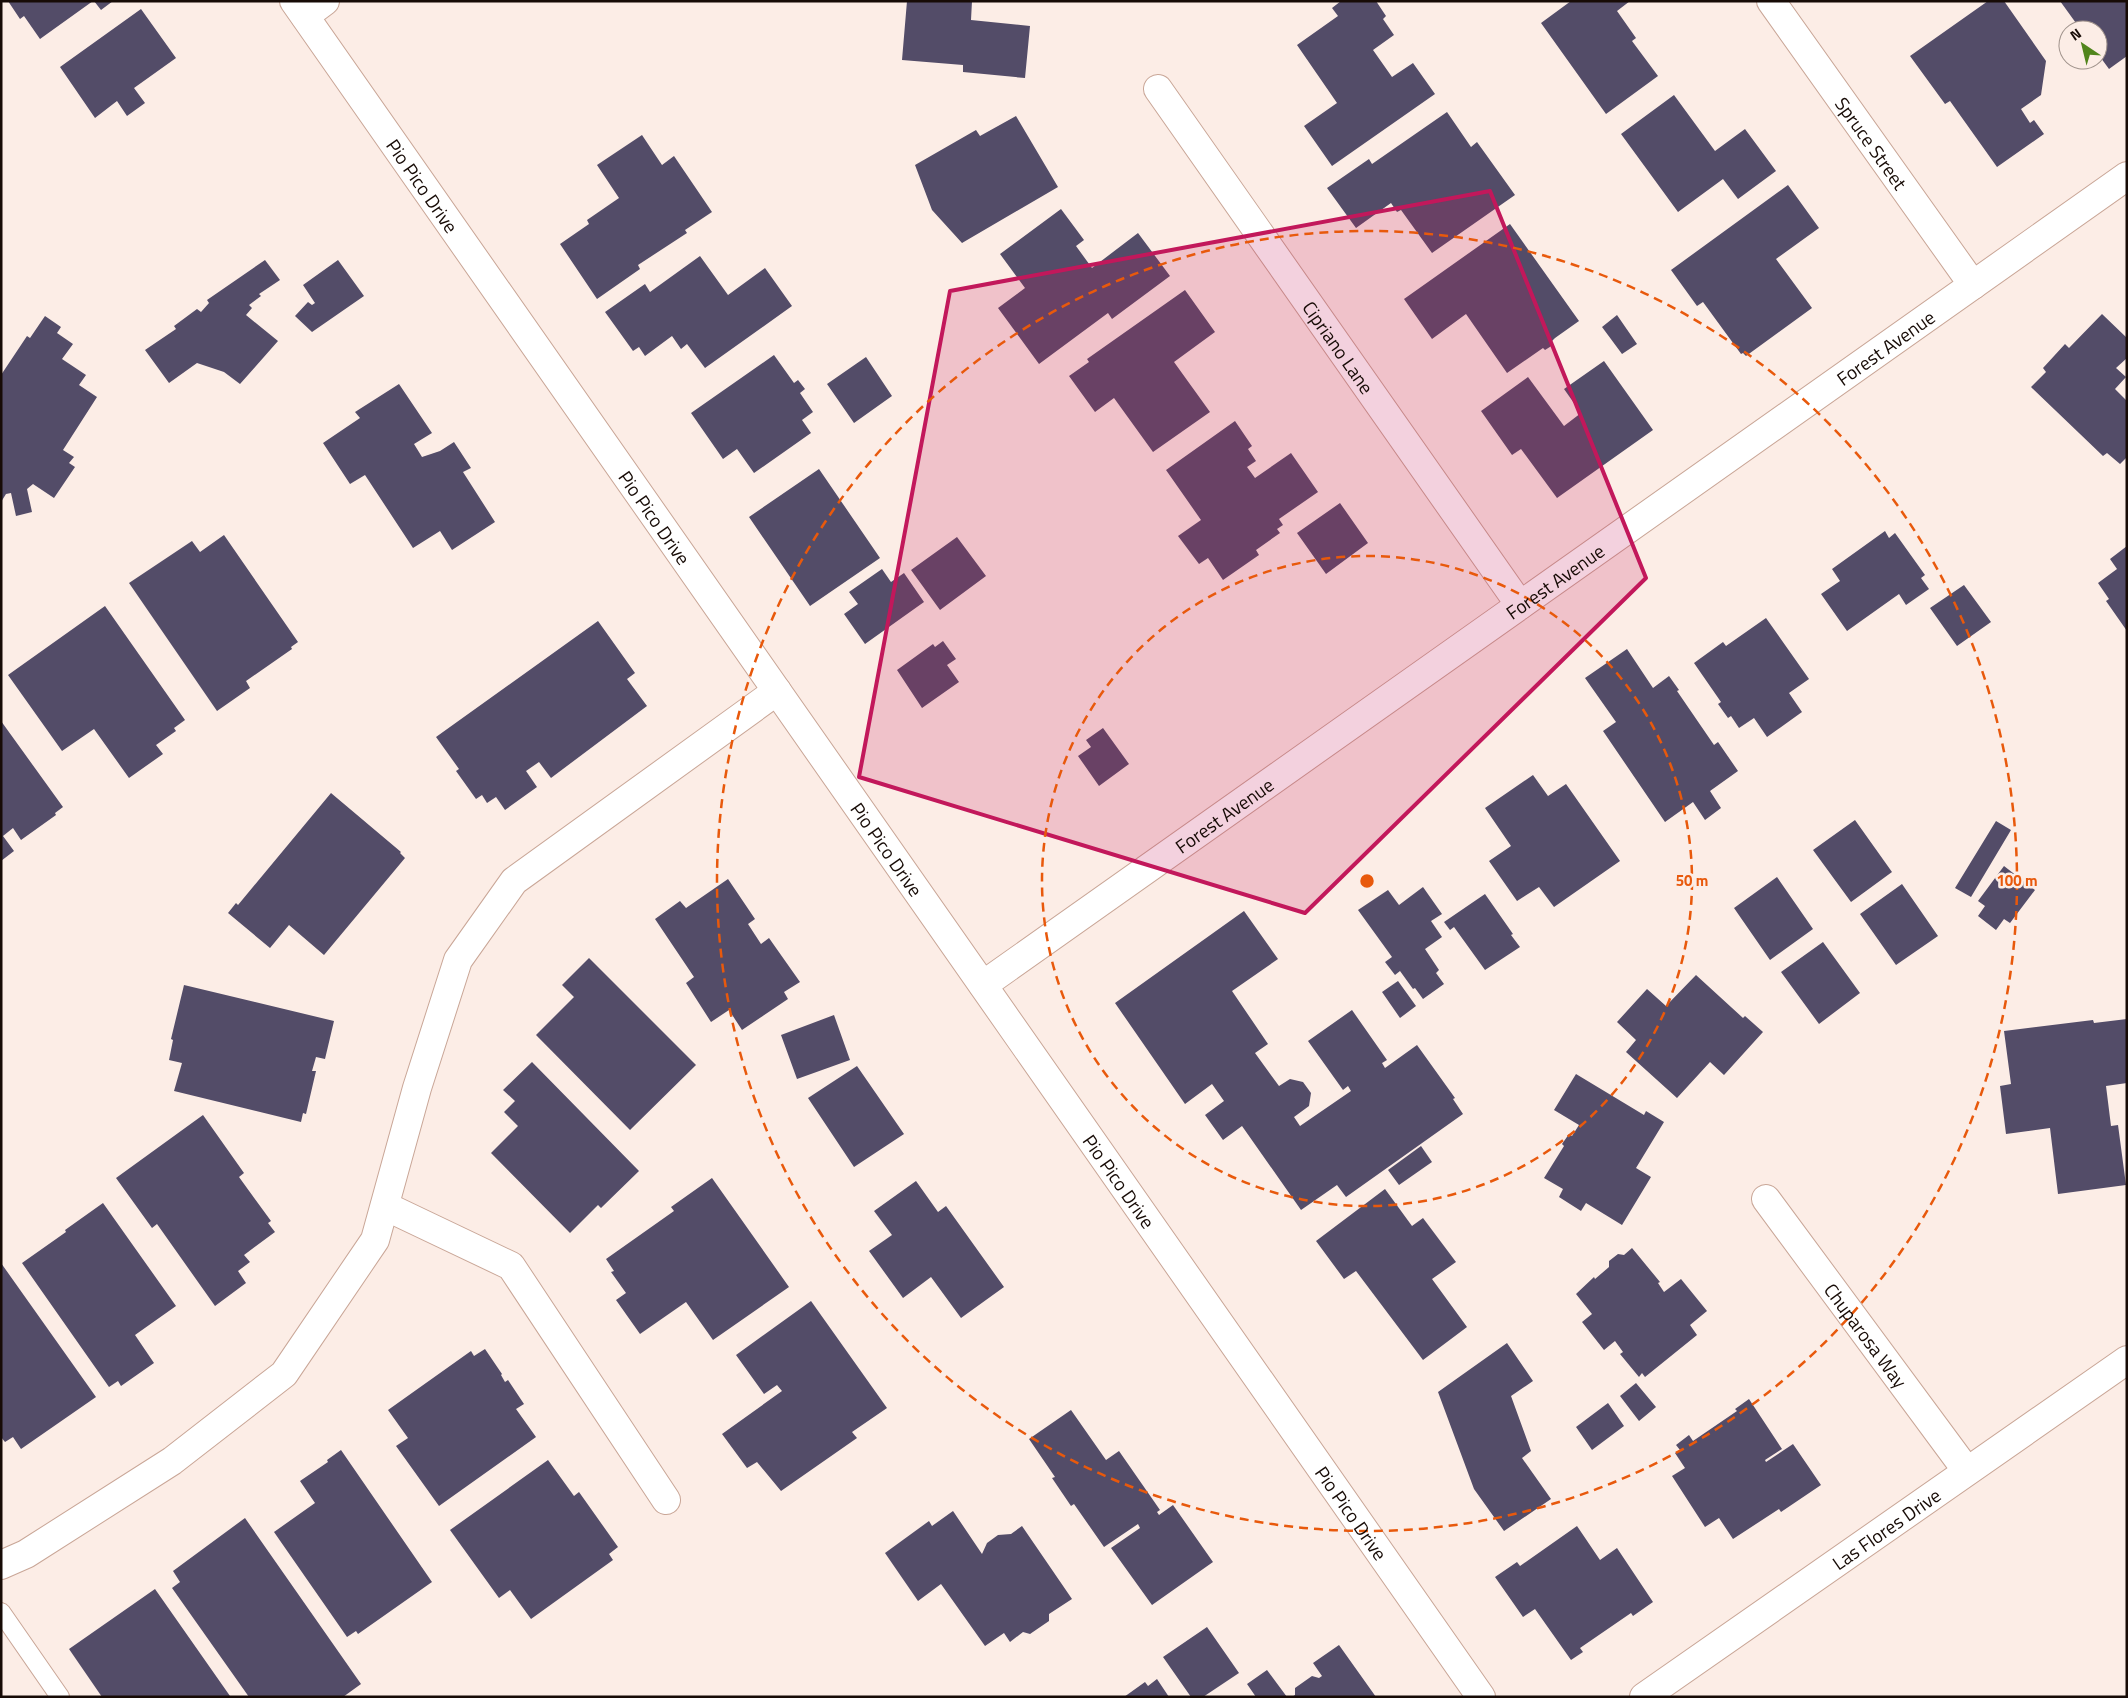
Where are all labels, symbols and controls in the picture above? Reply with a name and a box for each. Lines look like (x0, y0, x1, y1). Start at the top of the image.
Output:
north arrow (2058, 20, 2108, 70)
text: N (2065, 23, 2085, 45)
street label: Spruce Street (1829, 90, 1915, 195)
street label: Pio Pico Drive (380, 132, 466, 238)
street label: Cipriano Lane (1296, 294, 1382, 399)
street label: Forest Avenue (1830, 302, 1940, 392)
street label: Pio Pico Drive (612, 464, 698, 570)
street label: Forest Avenue (1499, 536, 1610, 626)
street label: Forest Avenue (1169, 770, 1279, 860)
street label: Pio Pico Drive (844, 796, 931, 902)
text: 50 m (1676, 869, 1708, 892)
text: 100 m (1996, 869, 2038, 892)
centre of rings (1358, 872, 1376, 890)
street label: Pio Pico Drive (1077, 1128, 1163, 1234)
street label: Chuparosa Way (1818, 1276, 1915, 1394)
street label: Pio Pico Drive (1309, 1460, 1395, 1566)
street label: Las Flores Drive (1826, 1480, 1946, 1576)

